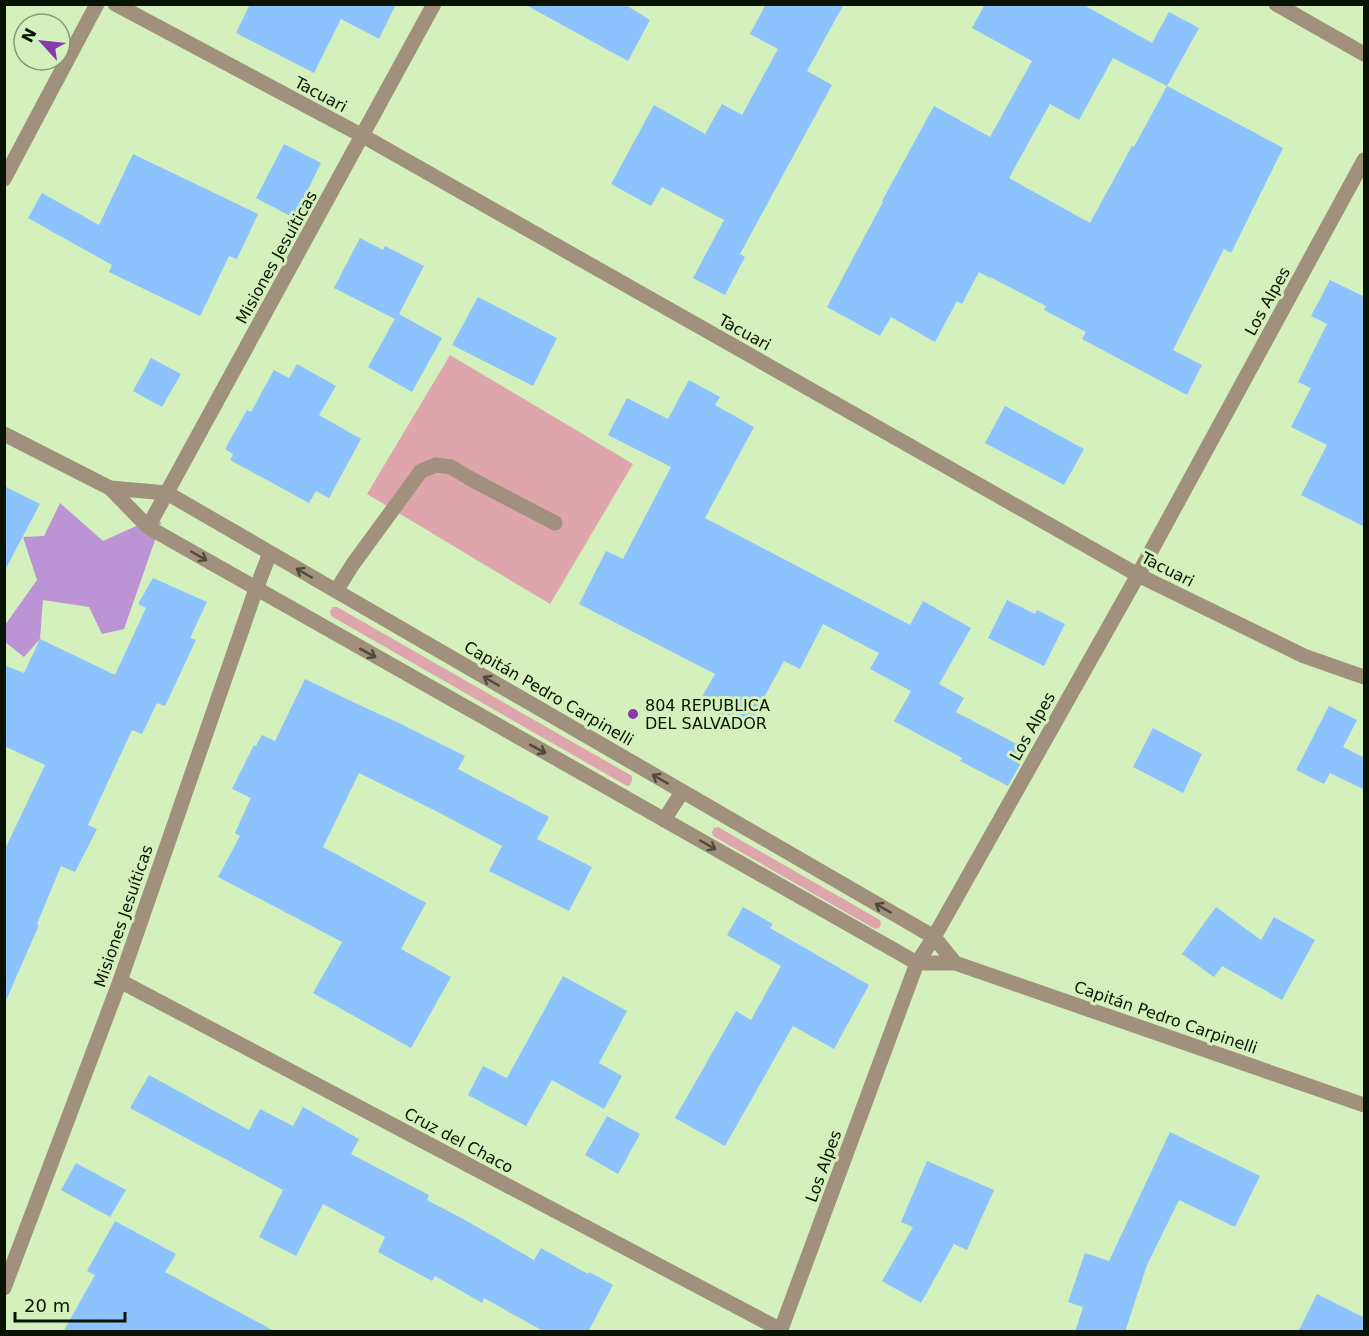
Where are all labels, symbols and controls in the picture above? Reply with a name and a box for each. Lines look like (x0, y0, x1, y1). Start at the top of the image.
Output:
north arrow (12, 12, 72, 72)
text: N (18, 25, 41, 46)
street label: Tacuari (290, 72, 350, 116)
street label: Misiones Jesuíticas (232, 187, 321, 327)
street label: Los Alpes (1241, 264, 1294, 339)
street label: Tacuari (714, 310, 774, 354)
street label: Tacuari (1137, 548, 1197, 591)
one-way arrow (190, 550, 207, 562)
one-way arrow (296, 566, 313, 578)
street label: Capitán Pedro Carpinelli (461, 637, 637, 750)
one-way arrow (359, 648, 377, 659)
one-way arrow (483, 675, 500, 687)
street label: Los Alpes (1006, 689, 1059, 764)
place label: 804 REPUBLICA DEL SALVADOR (645, 696, 770, 733)
marker: 804 REPUBLICA DEL SALVADOR (626, 707, 640, 721)
one-way arrow (529, 743, 546, 755)
one-way arrow (652, 772, 669, 784)
one-way arrow (699, 839, 716, 851)
street label: Misiones Jesuíticas (90, 842, 157, 990)
one-way arrow (875, 902, 893, 913)
street label: Capitán Pedro Carpinelli (1072, 977, 1260, 1058)
street label: Cruz del Chaco (401, 1104, 516, 1177)
street label: Los Alpes (802, 1127, 845, 1205)
scale bar (15, 1285, 124, 1323)
text: 20 m (24, 1295, 70, 1316)

